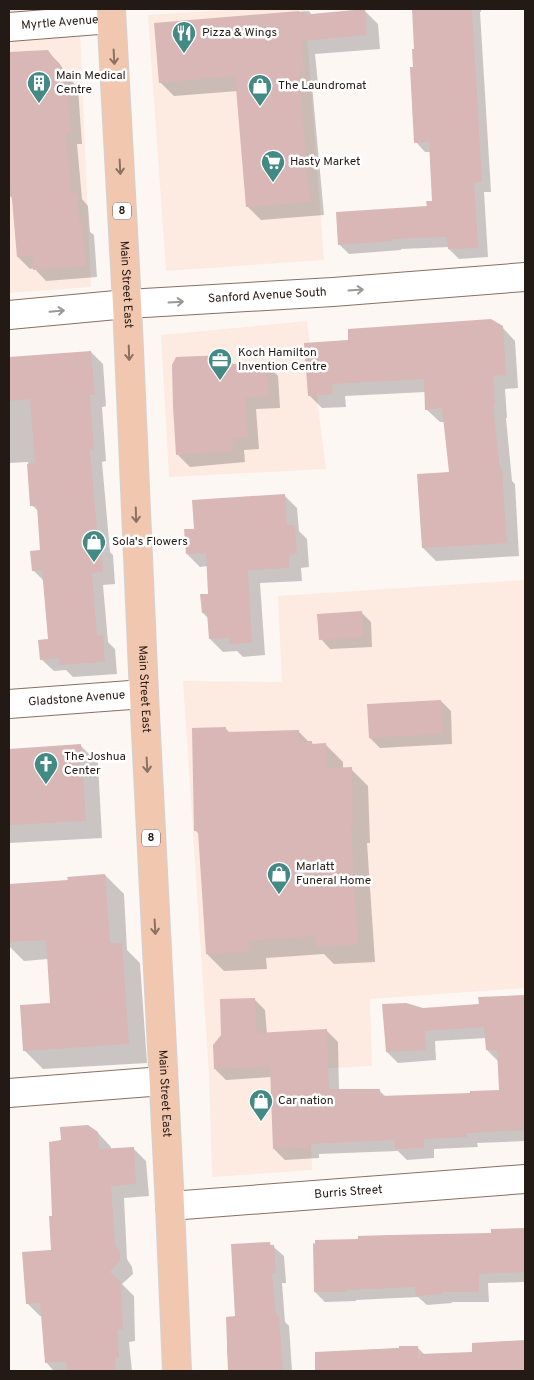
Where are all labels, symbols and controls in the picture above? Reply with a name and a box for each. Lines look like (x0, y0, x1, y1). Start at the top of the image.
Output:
street label: Myrtle Avenue (21, 12, 99, 34)
restaurant icon: Pizza & Wings (171, 20, 197, 54)
place label: Pizza & Wings (202, 25, 277, 41)
one-way arrow (109, 49, 118, 65)
place label: Main Medical Centre (56, 68, 126, 98)
building icon: Main Medical Centre (26, 70, 52, 104)
shop icon: The Laundromat (247, 73, 273, 107)
place label: The Laundromat (278, 78, 367, 94)
supermarket icon: Hasty Market (260, 149, 286, 183)
place label: Hasty Market (290, 154, 361, 170)
one-way arrow (115, 158, 124, 174)
road number: 8 (113, 202, 131, 220)
street label: Main Street East (116, 240, 136, 329)
street label: Sanford Avenue South (208, 284, 327, 307)
one-way arrow (347, 286, 363, 295)
one-way arrow (168, 297, 184, 306)
one-way arrow (49, 306, 65, 316)
one-way arrow (125, 345, 134, 361)
place label: Koch Hamilton Invention Centre (238, 345, 327, 375)
office icon: Koch Hamilton Invention Centre (207, 347, 233, 381)
one-way arrow (131, 507, 141, 523)
shop icon: Sola's Flowers (81, 529, 107, 563)
place label: Sola's Flowers (112, 534, 188, 550)
street label: Main Street East (134, 645, 154, 733)
street label: Gladstone Avenue (28, 687, 126, 711)
place label: The Joshua Center (64, 749, 126, 779)
church icon: The Joshua Center (33, 751, 59, 785)
one-way arrow (142, 756, 152, 773)
road number: 8 (142, 830, 160, 846)
place label: Marlatt Funeral Home (296, 859, 371, 889)
shop icon: Marlatt Funeral Home (266, 861, 292, 895)
one-way arrow (151, 919, 160, 935)
street label: Main Street East (154, 1049, 175, 1138)
shop icon: Car nation (248, 1088, 274, 1122)
place label: Car nation (278, 1093, 333, 1109)
street label: Burris Street (314, 1182, 383, 1203)

